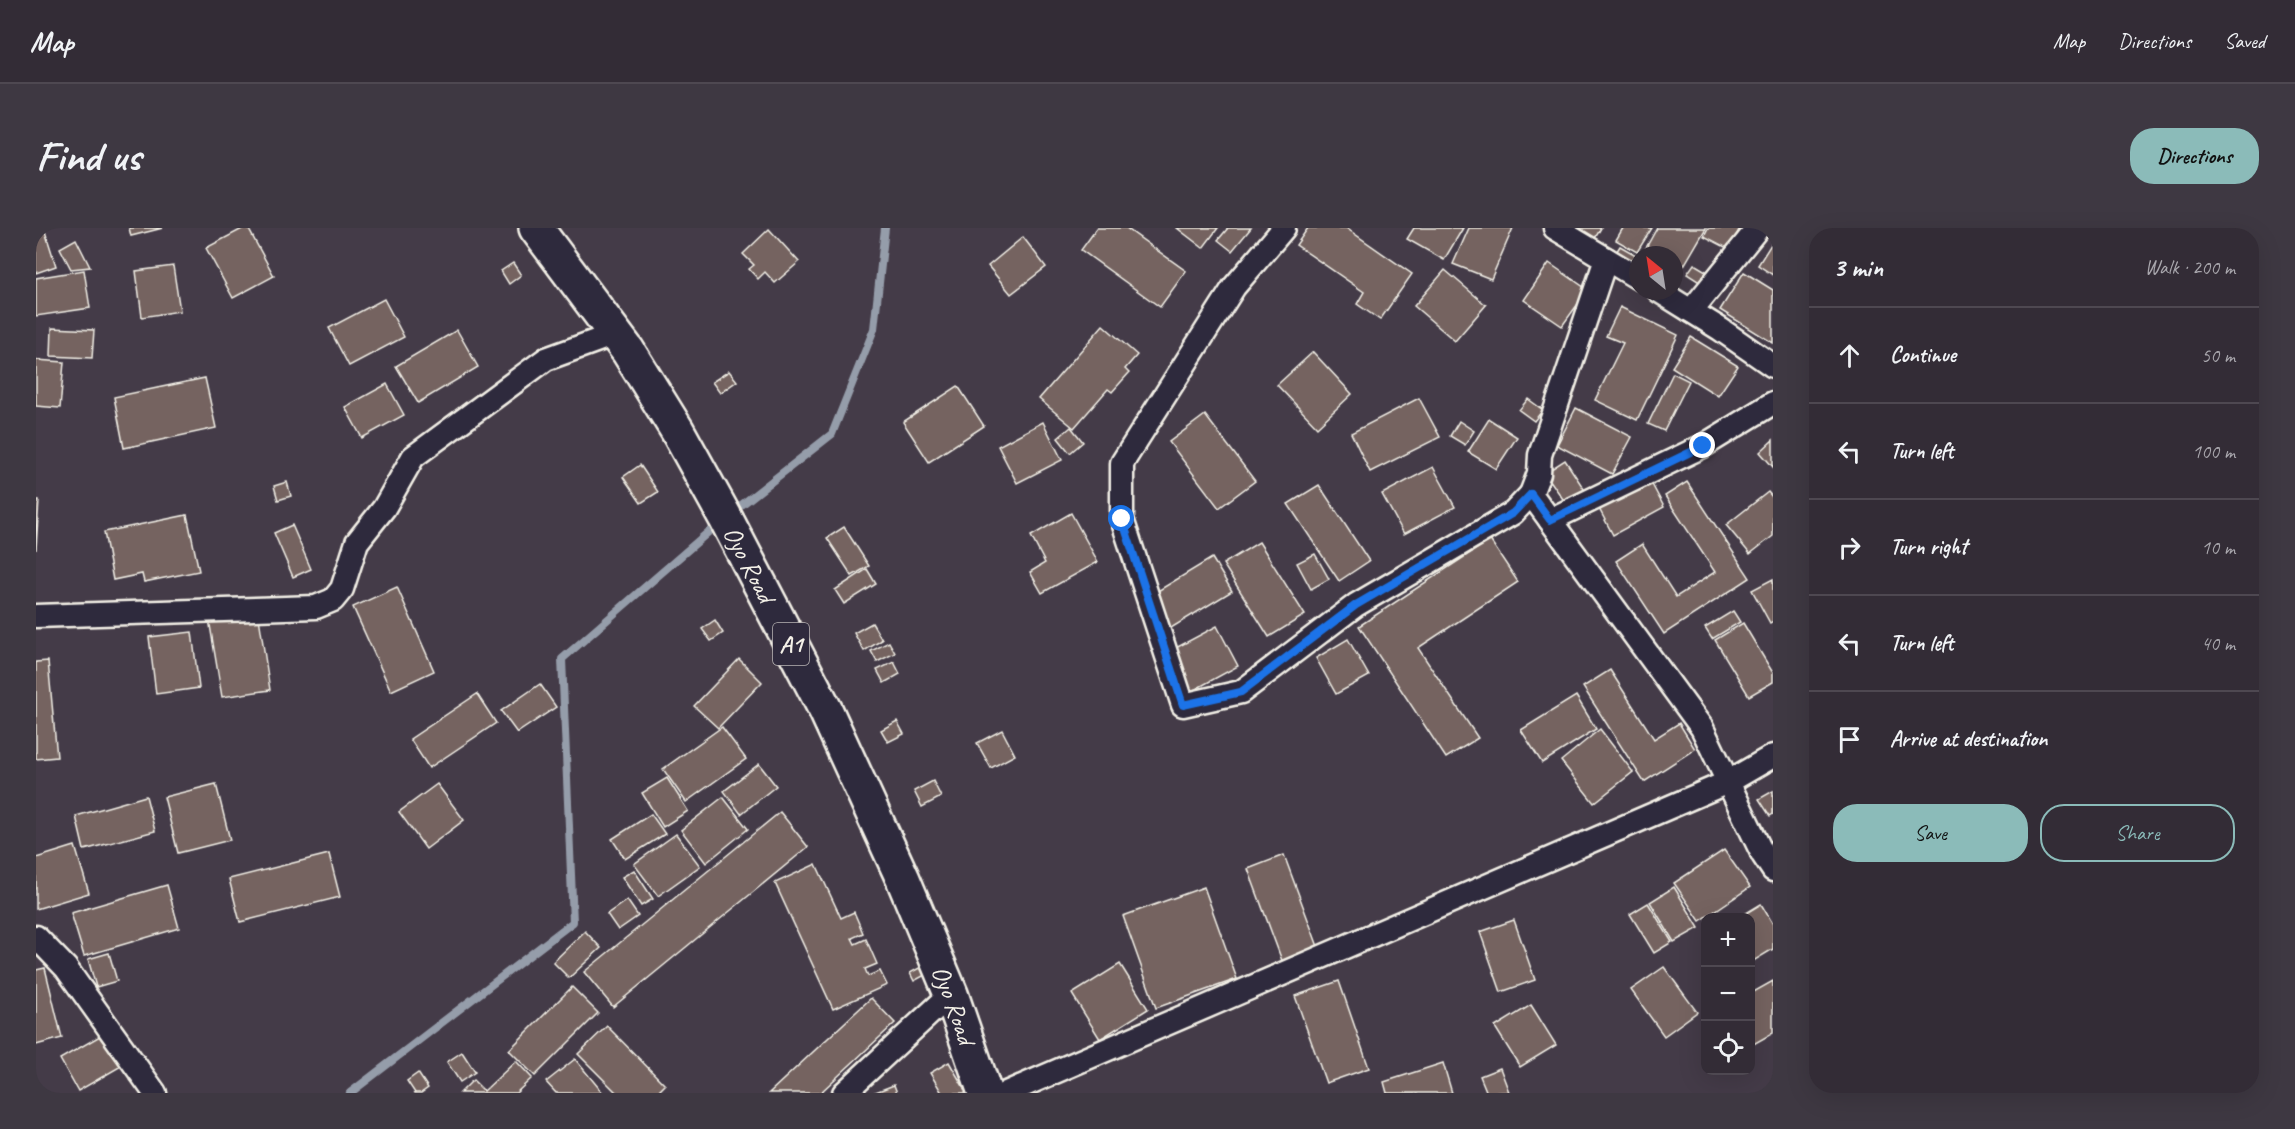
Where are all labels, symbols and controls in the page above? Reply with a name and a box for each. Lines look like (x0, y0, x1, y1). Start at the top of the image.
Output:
text: Map (30, 24, 73, 59)
text: Map (2053, 28, 2085, 54)
text: Directions (2118, 28, 2191, 54)
text: Saved (2224, 28, 2265, 54)
button: Directions (2130, 128, 2259, 184)
text: Find us (36, 130, 141, 183)
north arrow (1629, 246, 1683, 300)
text: 3 min (1833, 251, 1883, 284)
text: Walk · 200 m (2145, 255, 2235, 280)
icon: ahead (1833, 339, 1866, 372)
text: Continue (1890, 341, 1956, 369)
text: 50 m (2201, 343, 2235, 368)
route end (1689, 432, 1715, 458)
icon: left (1833, 435, 1866, 468)
text: Turn left (1890, 437, 1954, 465)
text: 100 m (2192, 439, 2235, 464)
route start (1108, 505, 1134, 531)
street label: Oyo Road (716, 520, 785, 611)
icon: right (1833, 531, 1866, 564)
text: Turn right (1890, 533, 1967, 561)
text: 10 m (2201, 535, 2235, 560)
road number: A1 (773, 623, 809, 665)
icon: left (1833, 627, 1866, 660)
text: Turn left (1890, 629, 1954, 657)
text: 40 m (2201, 631, 2235, 656)
icon: arrive (1833, 723, 1866, 756)
text: Arrive at destination (1890, 725, 2047, 753)
button: Save (1833, 804, 2028, 862)
button: Share (2040, 804, 2235, 862)
map controls (1701, 913, 1755, 1075)
button: + (1701, 913, 1755, 967)
street label: Oyo Road (924, 960, 985, 1052)
button: − (1701, 967, 1755, 1021)
button: locate (1701, 1021, 1755, 1075)

